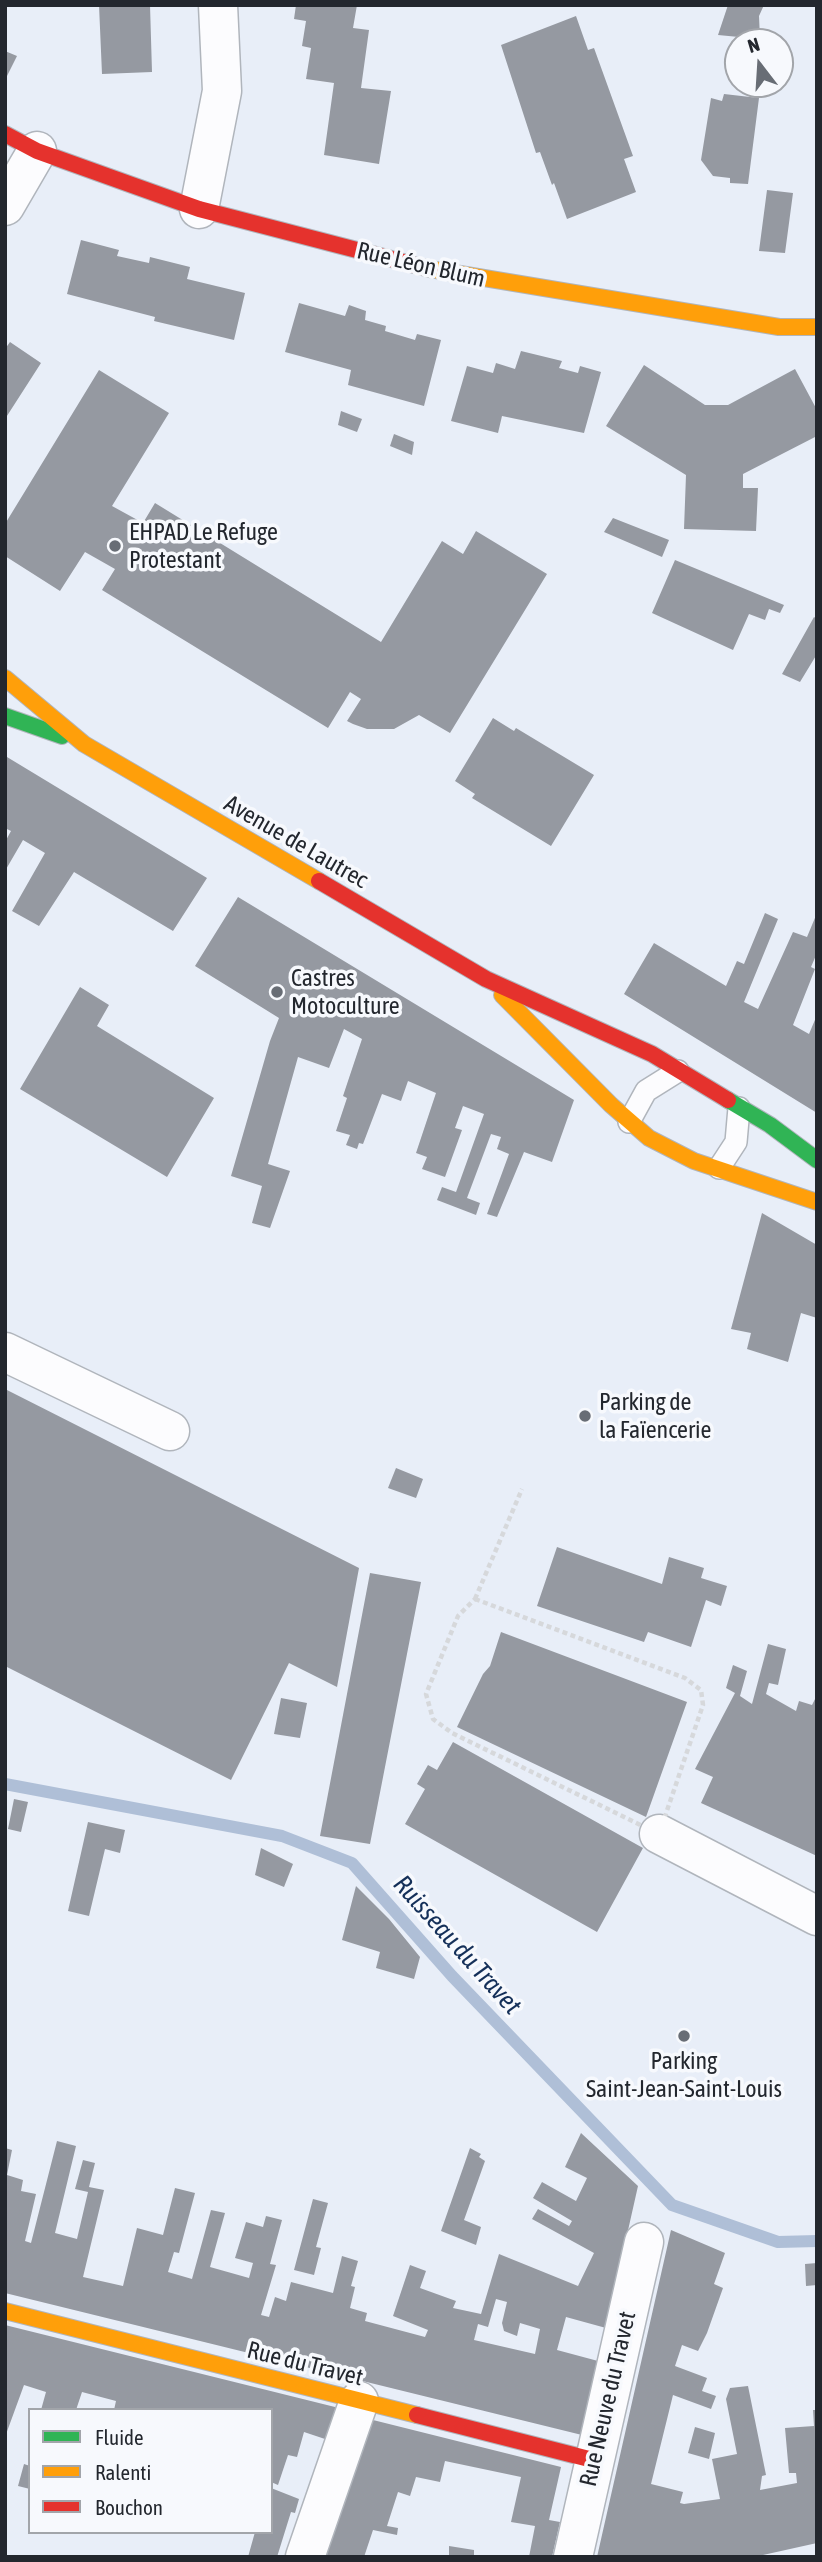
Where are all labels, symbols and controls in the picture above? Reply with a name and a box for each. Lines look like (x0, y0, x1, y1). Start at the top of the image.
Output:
north arrow (724, 28, 794, 98)
text: N (745, 33, 762, 57)
street label: Rue Léon Blum (354, 236, 488, 294)
place label: EHPAD Le Refuge Protestant (129, 518, 278, 574)
marker: EHPAD Le Refuge Protestant (107, 538, 123, 554)
street label: Avenue de Lautrec (219, 789, 373, 895)
place label: Castres Motoculture (291, 964, 400, 1020)
marker: Castres Motoculture (269, 984, 285, 1000)
place label: Parking de la Faïencerie (599, 1388, 711, 1444)
marker: Parking de la Faïencerie (577, 1408, 593, 1424)
water label: Ruisseau du Travet (386, 1869, 528, 2021)
marker: Parking Saint-Jean-Saint-Louis (676, 2028, 692, 2044)
place label: Parking Saint-Jean-Saint-Louis (586, 2047, 782, 2103)
street label: Rue Neuve du Travet (574, 2309, 642, 2489)
street label: Rue du Travet (244, 2336, 366, 2392)
legend (28, 2408, 273, 2534)
text: Fluide (95, 2425, 144, 2449)
text: Ralenti (95, 2460, 151, 2484)
text: Bouchon (95, 2495, 163, 2519)

